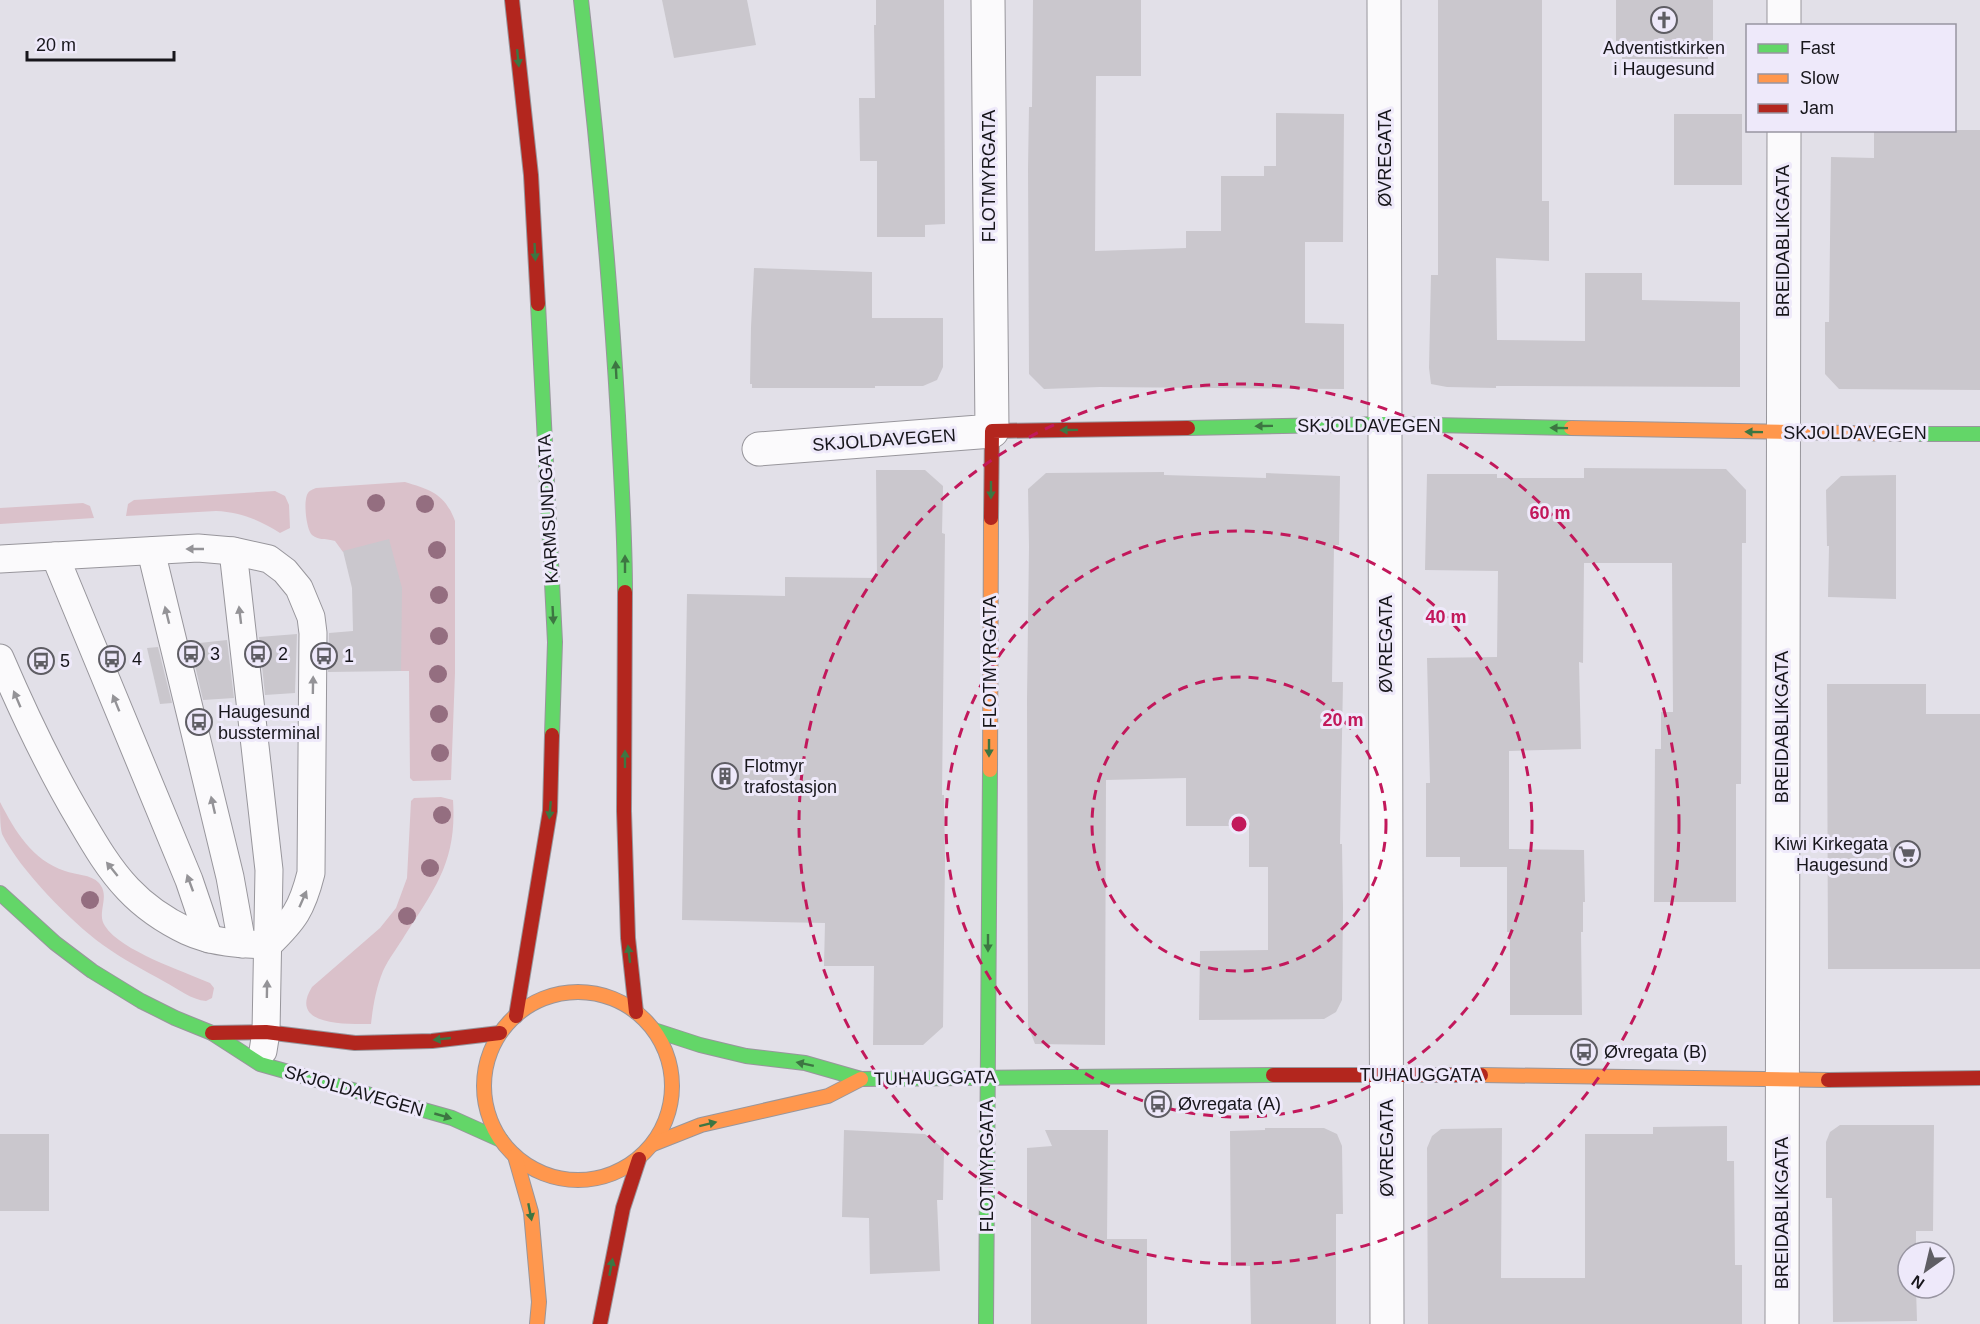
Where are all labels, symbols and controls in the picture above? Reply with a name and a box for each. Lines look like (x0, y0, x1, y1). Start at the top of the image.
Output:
church icon: Adventistkirken i Haugesund (1649, 5, 1679, 35)
scale bar (27, 24, 174, 62)
legend (1746, 24, 1956, 132)
text: 20 m (36, 35, 76, 55)
place label: Adventistkirken i Haugesund (1603, 38, 1725, 79)
text: Fast (1800, 38, 1835, 58)
one-way arrow (513, 49, 523, 68)
text: Slow (1800, 68, 1840, 88)
text: Jam (1800, 98, 1834, 118)
street label: ØVREGATA (1375, 109, 1395, 207)
street label: FLOTMYRGATA (979, 110, 999, 242)
street label: BREIDABLIKGATA (1773, 165, 1793, 317)
one-way arrow (530, 243, 539, 262)
one-way arrow (611, 360, 620, 379)
street label: SKJOLDAVEGEN (1297, 416, 1441, 436)
one-way arrow (1255, 422, 1274, 431)
one-way arrow (1549, 423, 1568, 433)
street label: SKJOLDAVEGEN (1783, 423, 1927, 443)
street label: SKJOLDAVEGEN (812, 425, 956, 455)
one-way arrow (1060, 425, 1079, 435)
one-way arrow (1744, 427, 1763, 437)
street label: KARMSUNDGATA (534, 434, 562, 584)
one-way arrow (986, 480, 996, 499)
text: 60 m (1529, 503, 1571, 523)
one-way arrow (186, 544, 205, 554)
one-way arrow (620, 555, 630, 574)
street label: ØVREGATA (1376, 595, 1396, 693)
street label: FLOTMYRGATA (980, 596, 1000, 728)
one-way arrow (235, 605, 245, 624)
one-way arrow (549, 605, 558, 624)
one-way arrow (162, 606, 172, 625)
text: 40 m (1425, 607, 1467, 627)
bus stop icon: 3 (176, 639, 206, 669)
bus stop icon: 2 (243, 639, 273, 669)
bus stop icon: 1 (309, 641, 339, 671)
bus stop icon: 4 (97, 644, 127, 674)
place label: 3 (210, 644, 220, 664)
place label: 2 (278, 644, 288, 664)
bus stop icon: 5 (26, 646, 56, 676)
place label: 1 (344, 646, 354, 666)
place label: 4 (132, 649, 142, 669)
place label: 5 (60, 651, 70, 671)
street label: BREIDABLIKGATA (1772, 651, 1792, 803)
one-way arrow (308, 675, 318, 694)
one-way arrow (12, 690, 22, 708)
one-way arrow (111, 694, 121, 712)
place label: Haugesund bussterminal (218, 702, 320, 743)
bus stop icon: Haugesund bussterminal (184, 707, 214, 737)
text: 20 m (1322, 710, 1364, 730)
one-way arrow (984, 738, 994, 757)
one-way arrow (620, 750, 630, 769)
place label: Flotmyr trafostasjon (744, 756, 837, 797)
building icon: Flotmyr trafostasjon (710, 761, 740, 791)
one-way arrow (208, 796, 218, 814)
one-way arrow (545, 800, 554, 819)
centre of rings (1229, 814, 1249, 834)
place label: Kiwi Kirkegata Haugesund (1774, 834, 1889, 875)
supermarket icon: Kiwi Kirkegata Haugesund (1892, 839, 1922, 869)
one-way arrow (106, 861, 119, 877)
one-way arrow (185, 874, 195, 892)
one-way arrow (298, 890, 308, 908)
one-way arrow (983, 933, 993, 952)
one-way arrow (625, 945, 634, 964)
one-way arrow (262, 979, 272, 998)
one-way arrow (432, 1035, 451, 1044)
bus stop icon: Øvregata (B) (1569, 1037, 1599, 1067)
place label: Øvregata (B) (1604, 1042, 1707, 1062)
one-way arrow (795, 1058, 814, 1068)
street label: SKJOLDAVEGEN (282, 1062, 426, 1120)
street label: TUHAUGGATA (1360, 1065, 1482, 1085)
street label: TUHAUGGATA (874, 1067, 996, 1089)
bus stop icon: Øvregata (A) (1143, 1089, 1173, 1119)
place label: Øvregata (A) (1178, 1094, 1281, 1114)
street label: ØVREGATA (1377, 1099, 1397, 1197)
street label: FLOTMYRGATA (977, 1100, 997, 1232)
one-way arrow (434, 1112, 452, 1121)
one-way arrow (699, 1118, 717, 1128)
street label: BREIDABLIKGATA (1772, 1137, 1792, 1289)
one-way arrow (526, 1203, 535, 1222)
north arrow (1896, 1240, 1956, 1300)
one-way arrow (607, 1257, 616, 1276)
text: N (1908, 1272, 1927, 1292)

